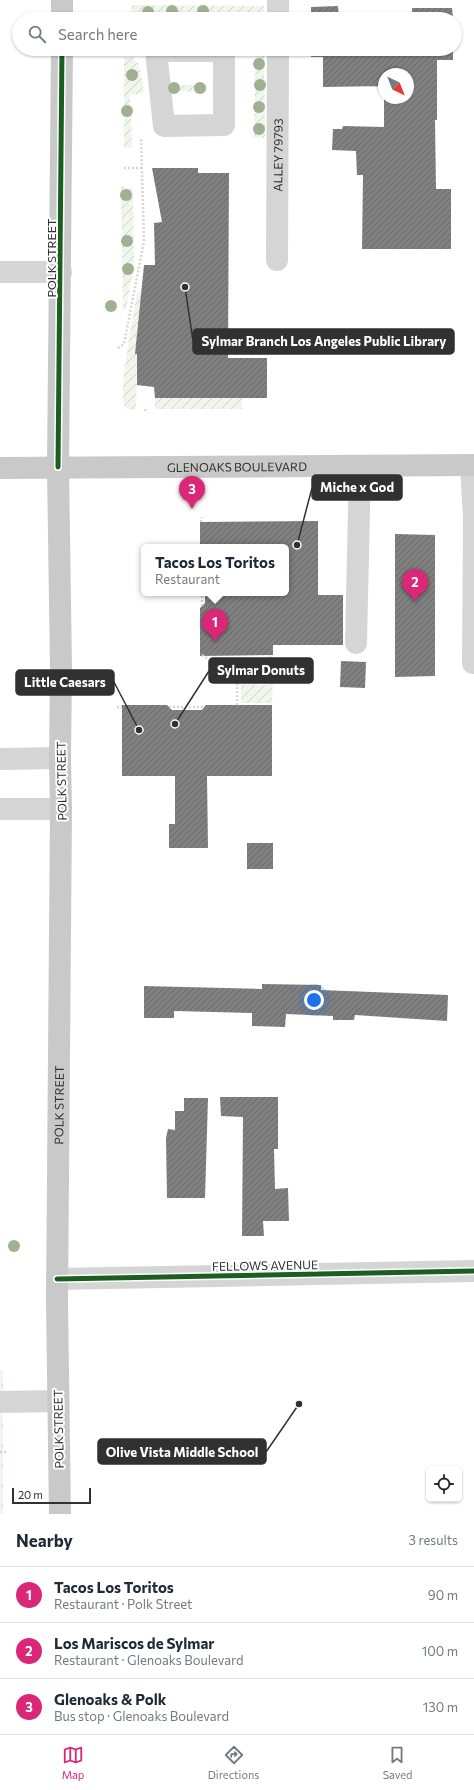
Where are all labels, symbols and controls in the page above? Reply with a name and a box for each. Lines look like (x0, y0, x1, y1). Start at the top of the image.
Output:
search box (12, 12, 462, 56)
icon: search (26, 23, 48, 45)
text: Search here (58, 25, 137, 43)
north arrow (378, 68, 414, 104)
street label: ALLEY 79793 (270, 118, 285, 192)
street label: POLK STREET (44, 218, 58, 298)
callout: Sylmar Branch Los Angeles Public Library (193, 329, 454, 354)
text: Sylmar Branch Los Angeles Public Library (201, 333, 447, 349)
street label: GLENOAKS BOULEVARD (167, 459, 307, 474)
callout: Miche x God (312, 475, 402, 500)
pin: 3 (179, 476, 205, 509)
text: Miche x God (320, 479, 394, 495)
popup (141, 544, 289, 596)
text: Tacos Los Toritos (155, 553, 275, 571)
pin: 2 (402, 569, 428, 602)
text: Restaurant (155, 571, 220, 587)
pin: 1 (202, 609, 228, 642)
callout: Sylmar Donuts (209, 658, 313, 683)
text: Sylmar Donuts (217, 662, 305, 678)
callout: Little Caesars (16, 670, 114, 695)
text: Little Caesars (24, 674, 106, 690)
street label: POLK STREET (53, 741, 69, 821)
your location (304, 990, 324, 1010)
street label: POLK STREET (51, 1065, 66, 1145)
street label: FELLOWS AVENUE (212, 1257, 318, 1273)
street label: POLK STREET (50, 1389, 66, 1469)
callout: Olive Vista Middle School (98, 1439, 266, 1464)
text: Olive Vista Middle School (106, 1444, 258, 1460)
map controls (426, 1466, 462, 1502)
button: locate (426, 1466, 462, 1502)
scale bar (12, 1486, 91, 1505)
text: 20 m (18, 1488, 43, 1501)
text: Nearby (16, 1530, 73, 1551)
text: 3 results (409, 1532, 458, 1548)
text: Tacos Los Toritos (54, 1578, 174, 1596)
text: 1 (26, 1587, 32, 1603)
text: 90 m (428, 1587, 458, 1603)
text: Restaurant · Polk Street (54, 1596, 192, 1612)
text: Los Mariscos de Sylmar (54, 1634, 215, 1652)
text: 2 (25, 1643, 33, 1659)
text: 100 m (422, 1643, 458, 1659)
text: Restaurant · Glenoaks Boulevard (54, 1652, 243, 1668)
text: Glenoaks & Polk (54, 1690, 166, 1708)
text: 3 (25, 1699, 33, 1715)
text: 130 m (423, 1699, 458, 1715)
text: Bus stop · Glenoaks Boulevard (54, 1708, 229, 1724)
tab: Map (62, 1744, 84, 1781)
tab: Directions (208, 1744, 259, 1781)
tab: Saved (383, 1744, 412, 1781)

